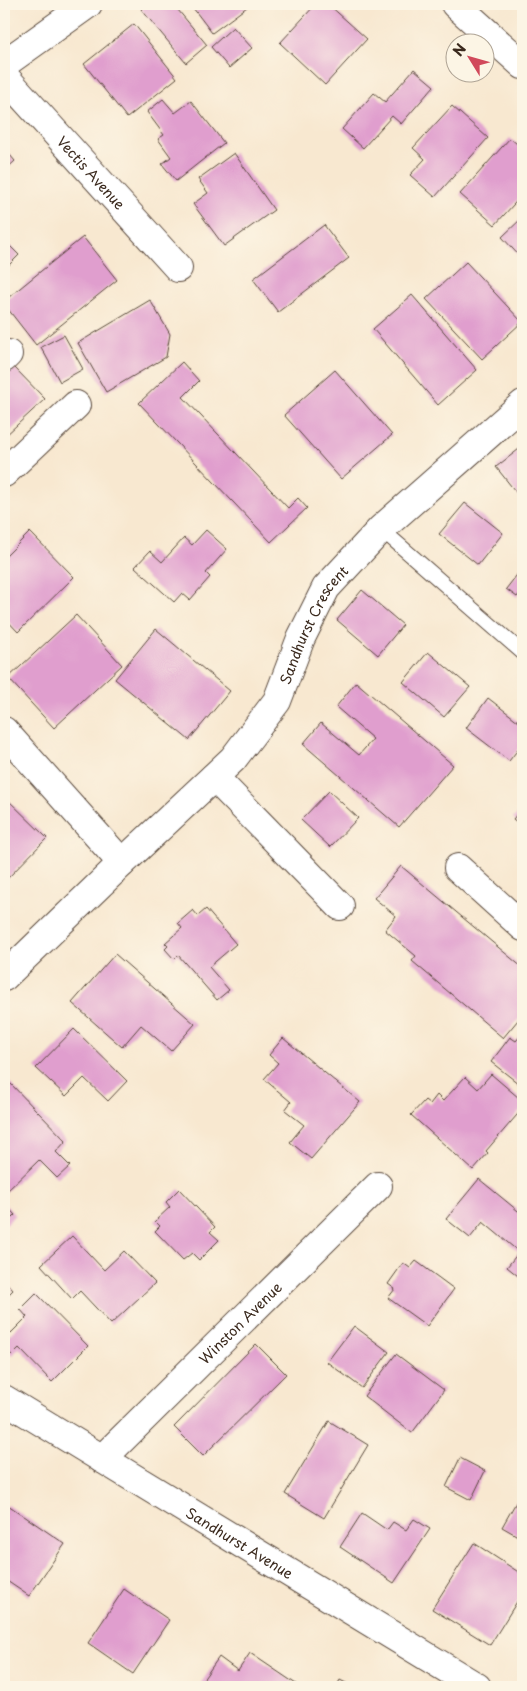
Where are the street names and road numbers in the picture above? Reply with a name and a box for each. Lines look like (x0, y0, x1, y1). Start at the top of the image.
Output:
street label: Vectis Avenue (52, 131, 130, 214)
street label: Sandhurst Crescent (274, 560, 353, 687)
street label: Winston Avenue (194, 1277, 286, 1368)
street label: Sandhurst Avenue (182, 1502, 298, 1583)

